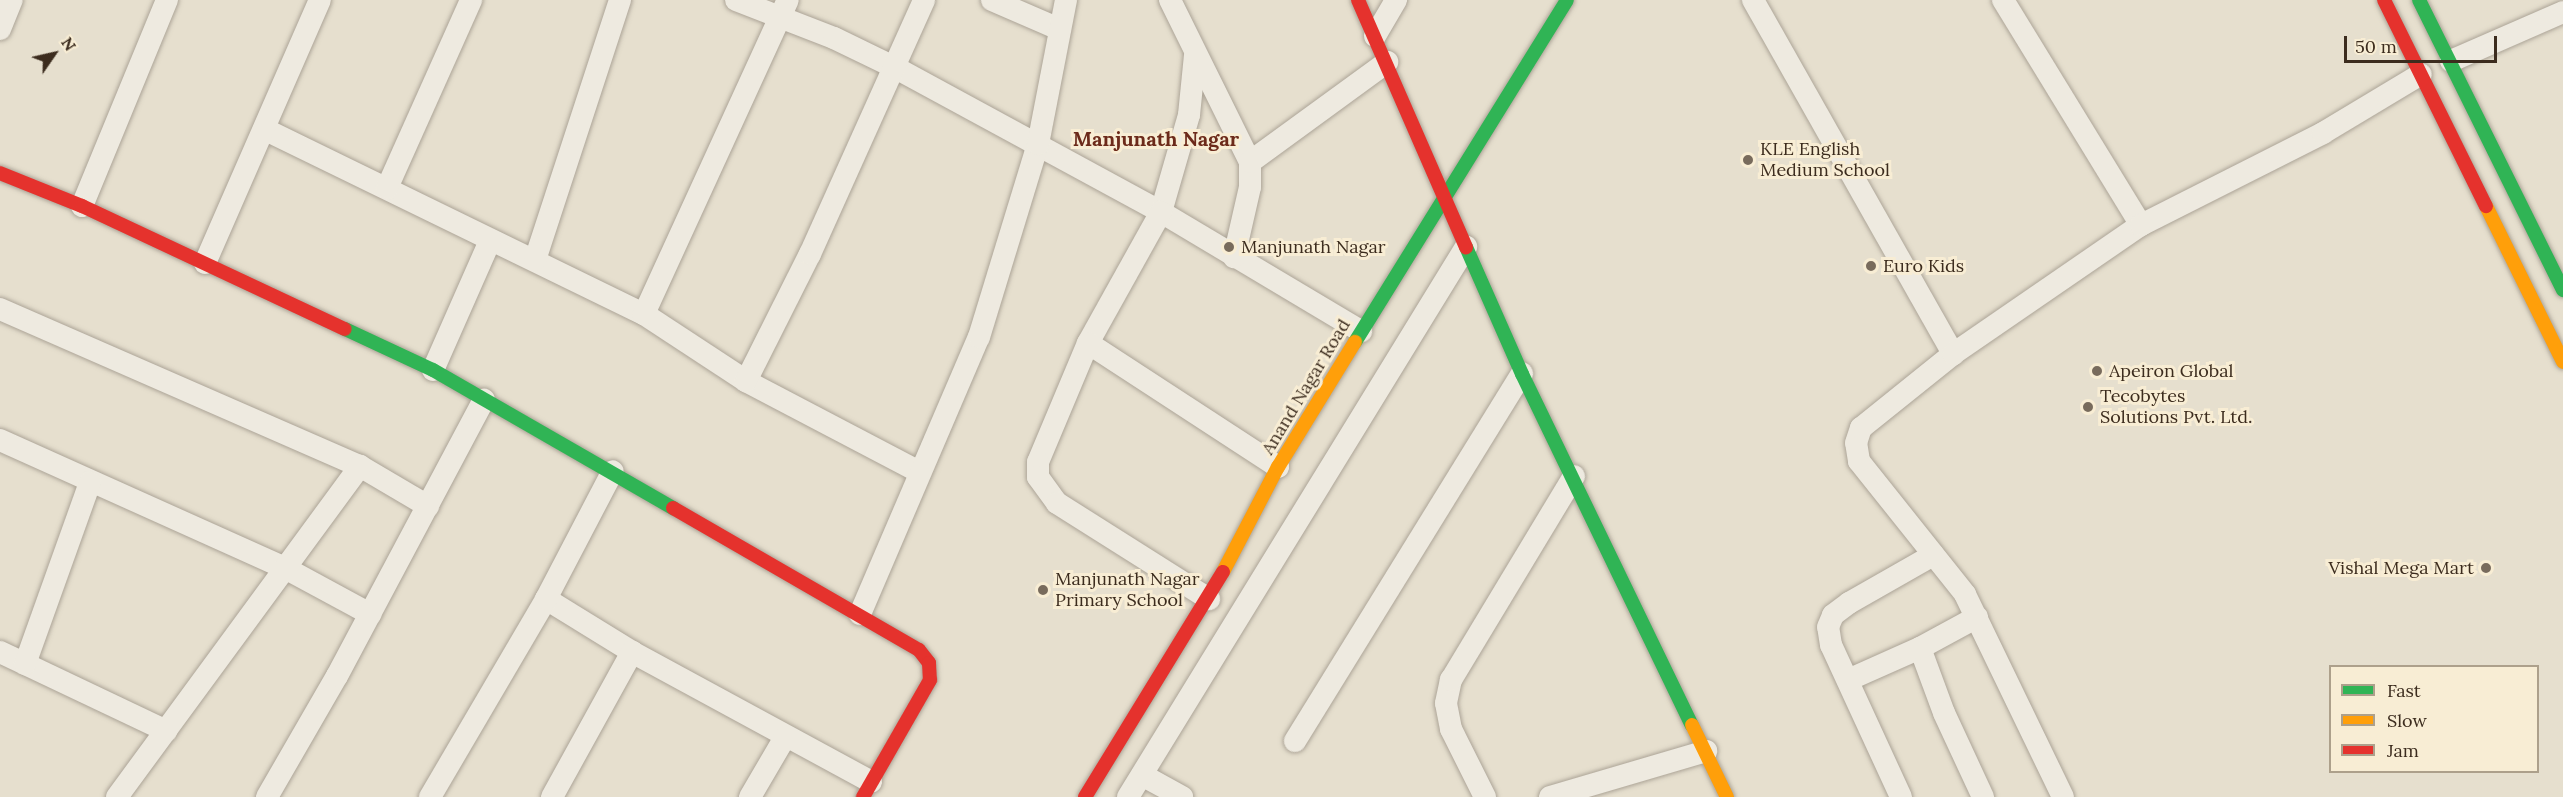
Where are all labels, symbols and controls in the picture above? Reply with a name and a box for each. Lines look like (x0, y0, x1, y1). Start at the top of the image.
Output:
north arrow (24, 24, 84, 84)
scale bar (2347, 24, 2500, 62)
text: N (57, 33, 81, 55)
text: 50 m (2355, 35, 2397, 58)
district label: Manjunath Nagar (1073, 126, 1239, 150)
place label: KLE English Medium School (1760, 139, 1890, 182)
marker: KLE English Medium School (1741, 153, 1755, 167)
place label: Manjunath Nagar (1241, 236, 1386, 258)
marker: Manjunath Nagar (1222, 240, 1236, 254)
place label: Euro Kids (1883, 255, 1964, 277)
marker: Euro Kids (1864, 259, 1878, 273)
street label: Anand Nagar Road (1257, 315, 1355, 459)
place label: Apeiron Global (2109, 360, 2233, 382)
marker: Apeiron Global (2090, 364, 2104, 378)
place label: Tecobytes Solutions Pvt. Ltd. (2100, 386, 2252, 428)
marker: Tecobytes Solutions Pvt. Ltd. (2081, 400, 2095, 414)
place label: Vishal Mega Mart (2329, 557, 2474, 579)
marker: Vishal Mega Mart (2479, 561, 2493, 575)
place label: Manjunath Nagar Primary School (1055, 569, 1200, 612)
marker: Manjunath Nagar Primary School (1036, 583, 1050, 597)
legend (2329, 665, 2539, 773)
text: Fast (2387, 679, 2421, 702)
text: Slow (2387, 709, 2427, 732)
text: Jam (2387, 739, 2419, 762)

